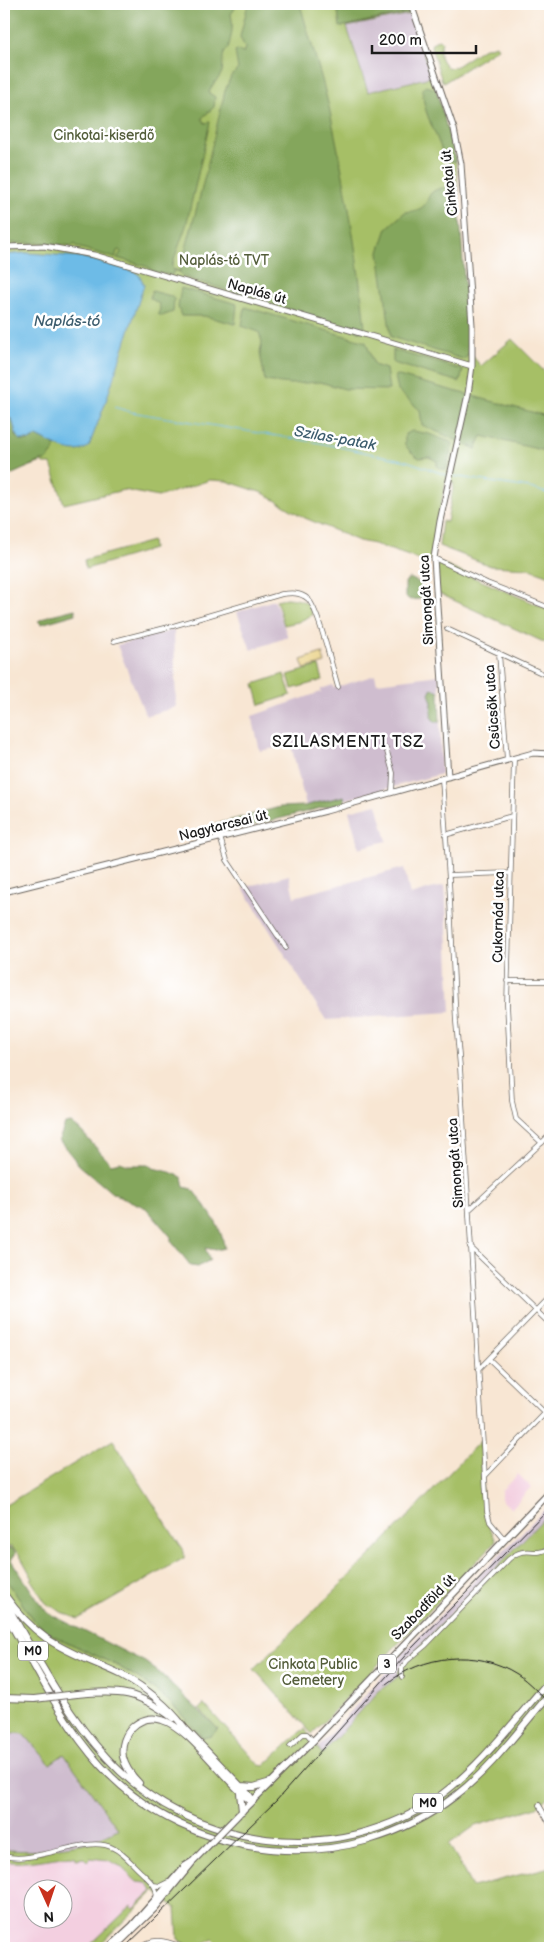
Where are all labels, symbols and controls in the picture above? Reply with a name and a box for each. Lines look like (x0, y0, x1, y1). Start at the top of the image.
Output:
scale bar (372, 22, 475, 54)
text: 200 m (379, 31, 422, 50)
park label: Cinkotai-kiserdő (53, 127, 155, 144)
street label: Cinkotai út (438, 148, 461, 217)
park label: Naplás-tó TVT (179, 252, 270, 269)
street label: Naplás út (226, 275, 289, 308)
water label: Naplás-tó (34, 312, 100, 331)
water label: Szilas-patak (293, 422, 378, 455)
street label: Simongát utca (416, 554, 437, 646)
street label: Csücsök utca (481, 664, 504, 750)
district label: SZILASMENTI TSZ (272, 733, 424, 752)
street label: Nagytarcsai út (177, 806, 270, 845)
street label: Cukornád utca (489, 871, 508, 963)
street label: Simongát utca (444, 1117, 467, 1209)
street label: Szabadföld út (388, 1570, 460, 1644)
road number: M0 (18, 1642, 48, 1660)
road number: 3 (378, 1655, 396, 1674)
park label: Cinkota Public Cemetery (268, 1656, 358, 1689)
road number: M0 (413, 1794, 443, 1812)
north arrow (22, 1880, 72, 1930)
text: N (43, 1908, 54, 1925)

